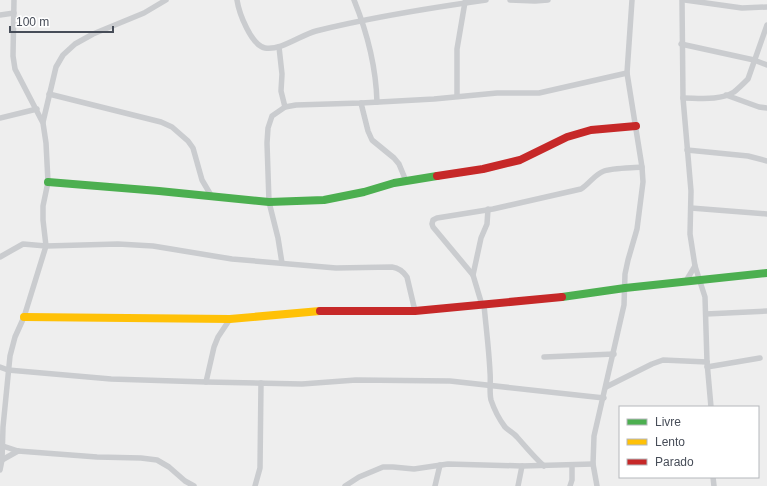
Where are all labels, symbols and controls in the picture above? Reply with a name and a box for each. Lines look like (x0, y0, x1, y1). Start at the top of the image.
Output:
scale bar (10, 8, 113, 34)
text: 100 m (16, 15, 49, 29)
legend (619, 406, 759, 478)
text: Livre (655, 415, 681, 429)
text: Lento (655, 435, 685, 449)
text: Parado (655, 455, 694, 469)

